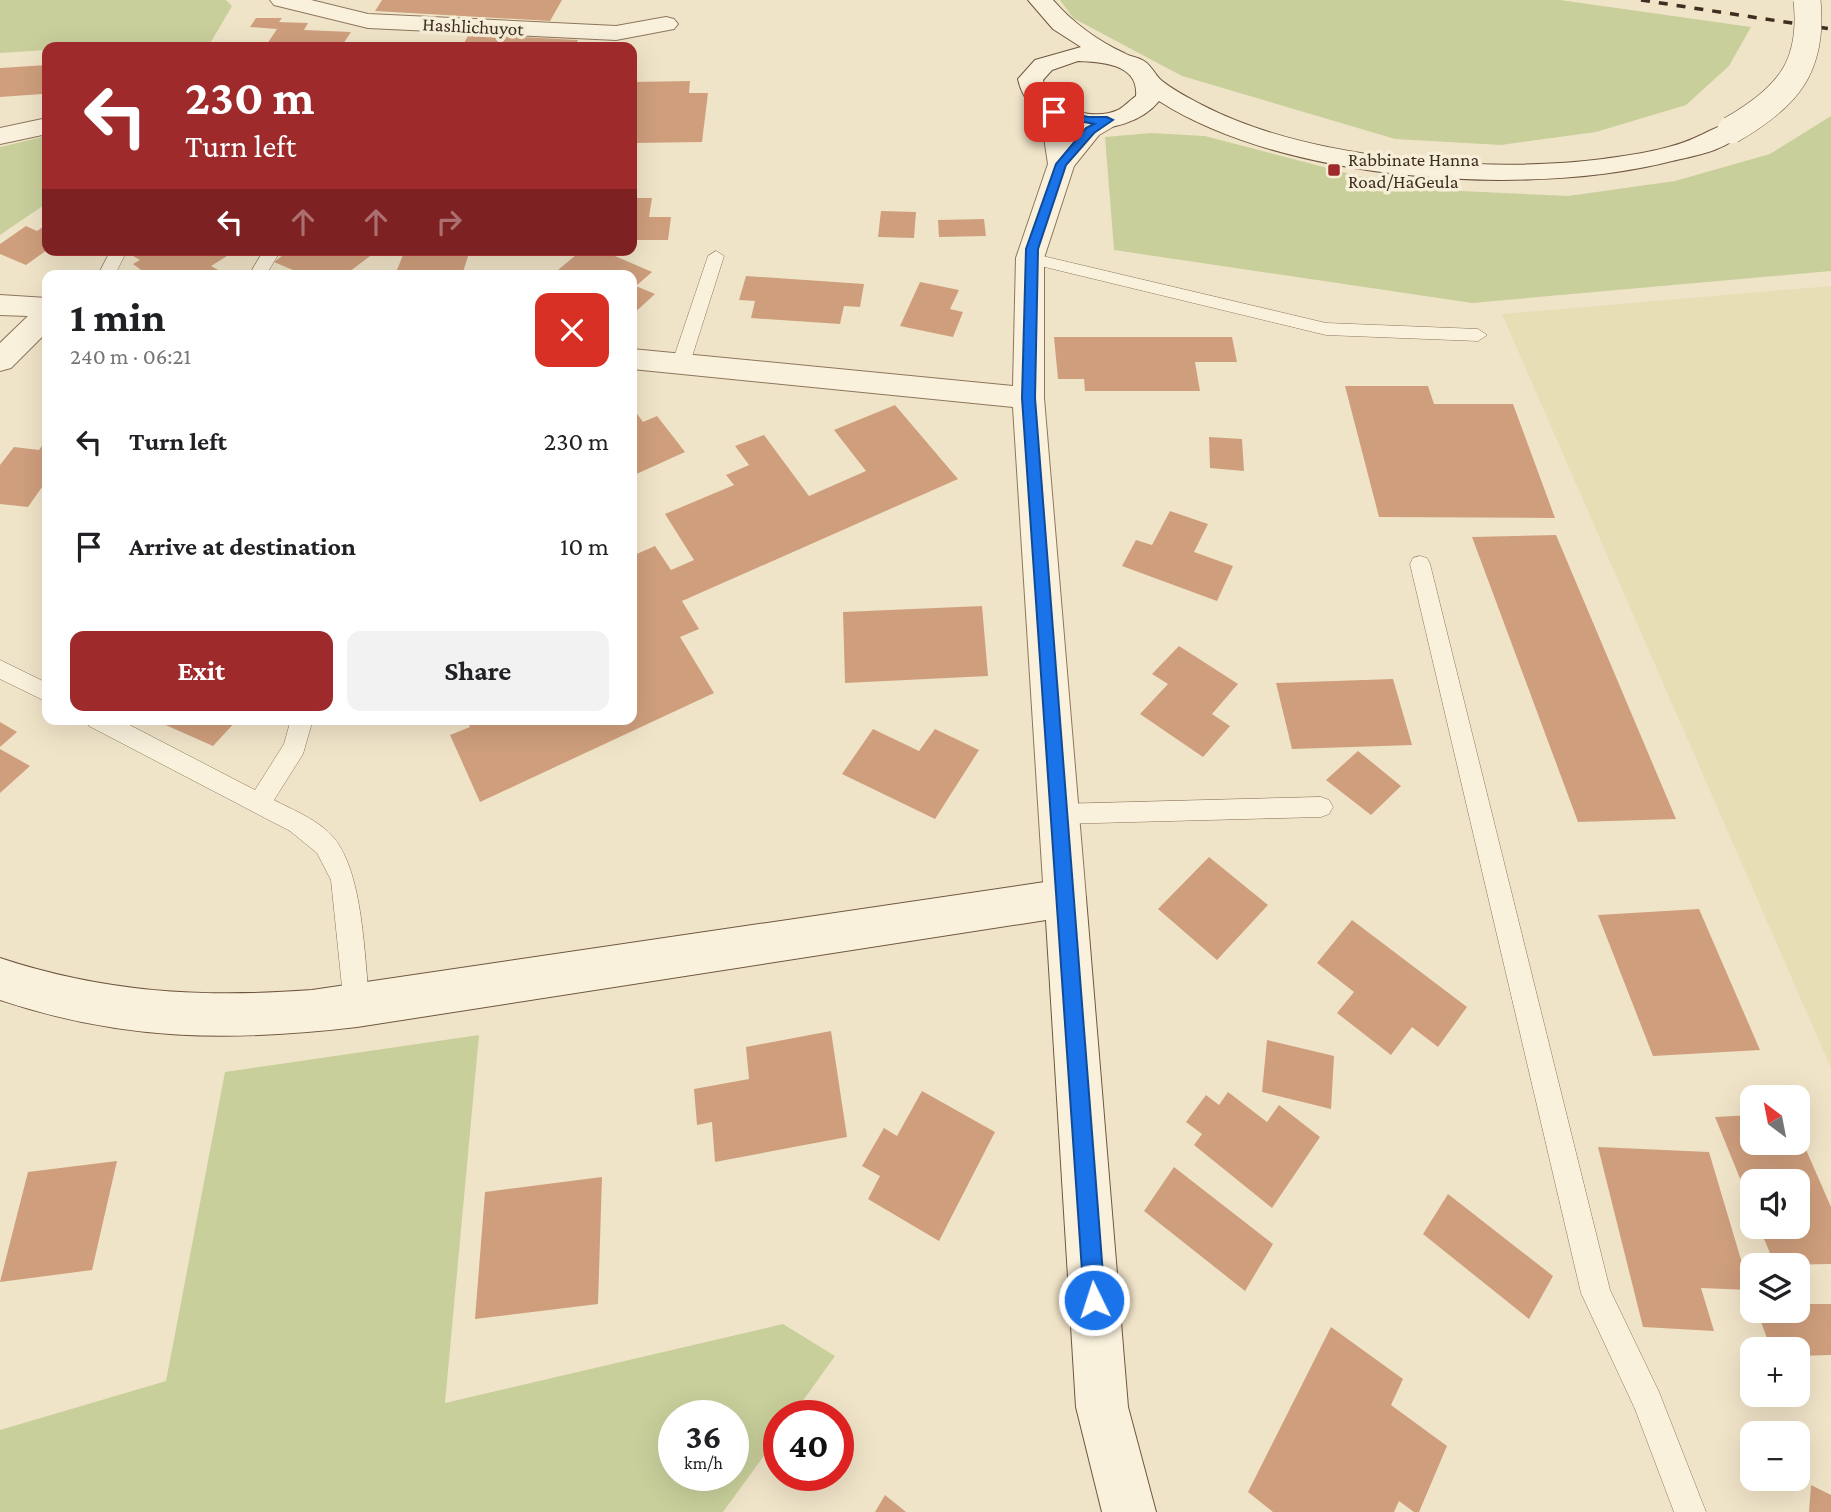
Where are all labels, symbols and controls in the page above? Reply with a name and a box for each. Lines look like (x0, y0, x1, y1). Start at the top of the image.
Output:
street label: Hashlichuyot (422, 13, 525, 40)
icon: left (70, 70, 161, 161)
text: 230 m (185, 70, 315, 125)
pin (1024, 82, 1084, 142)
icon: arrive (1035, 93, 1073, 131)
text: Turn left (185, 128, 296, 164)
place label: Rabbinate Hanna Road/HaGeula (1348, 149, 1479, 192)
marker: Rabbinate Hanna Road/HaGeula (1326, 162, 1342, 178)
icon: left (211, 203, 249, 241)
icon: ahead (284, 203, 322, 241)
icon: ahead (357, 203, 395, 241)
icon: right (430, 203, 468, 241)
text: 1 min (70, 293, 166, 340)
button: close (535, 293, 609, 367)
text: 240 m · 06:21 (70, 343, 191, 369)
icon: left (70, 423, 108, 461)
text: Turn left (129, 427, 227, 456)
text: 230 m (544, 427, 609, 456)
icon: arrive (70, 528, 108, 566)
text: Arrive at destination (129, 532, 356, 561)
text: 10 m (560, 532, 609, 561)
button: Exit (70, 631, 333, 711)
button: Share (347, 631, 609, 711)
north arrow (1740, 1085, 1810, 1155)
map controls (1740, 1085, 1810, 1491)
button: sound (1740, 1169, 1810, 1239)
button: layers (1740, 1253, 1810, 1323)
position arrow (1057, 1263, 1131, 1337)
button: + (1740, 1337, 1810, 1407)
speed limit sign: 40 (763, 1400, 854, 1491)
text: 36 (685, 1417, 722, 1456)
button: − (1740, 1421, 1810, 1491)
text: km/h (684, 1453, 723, 1473)

